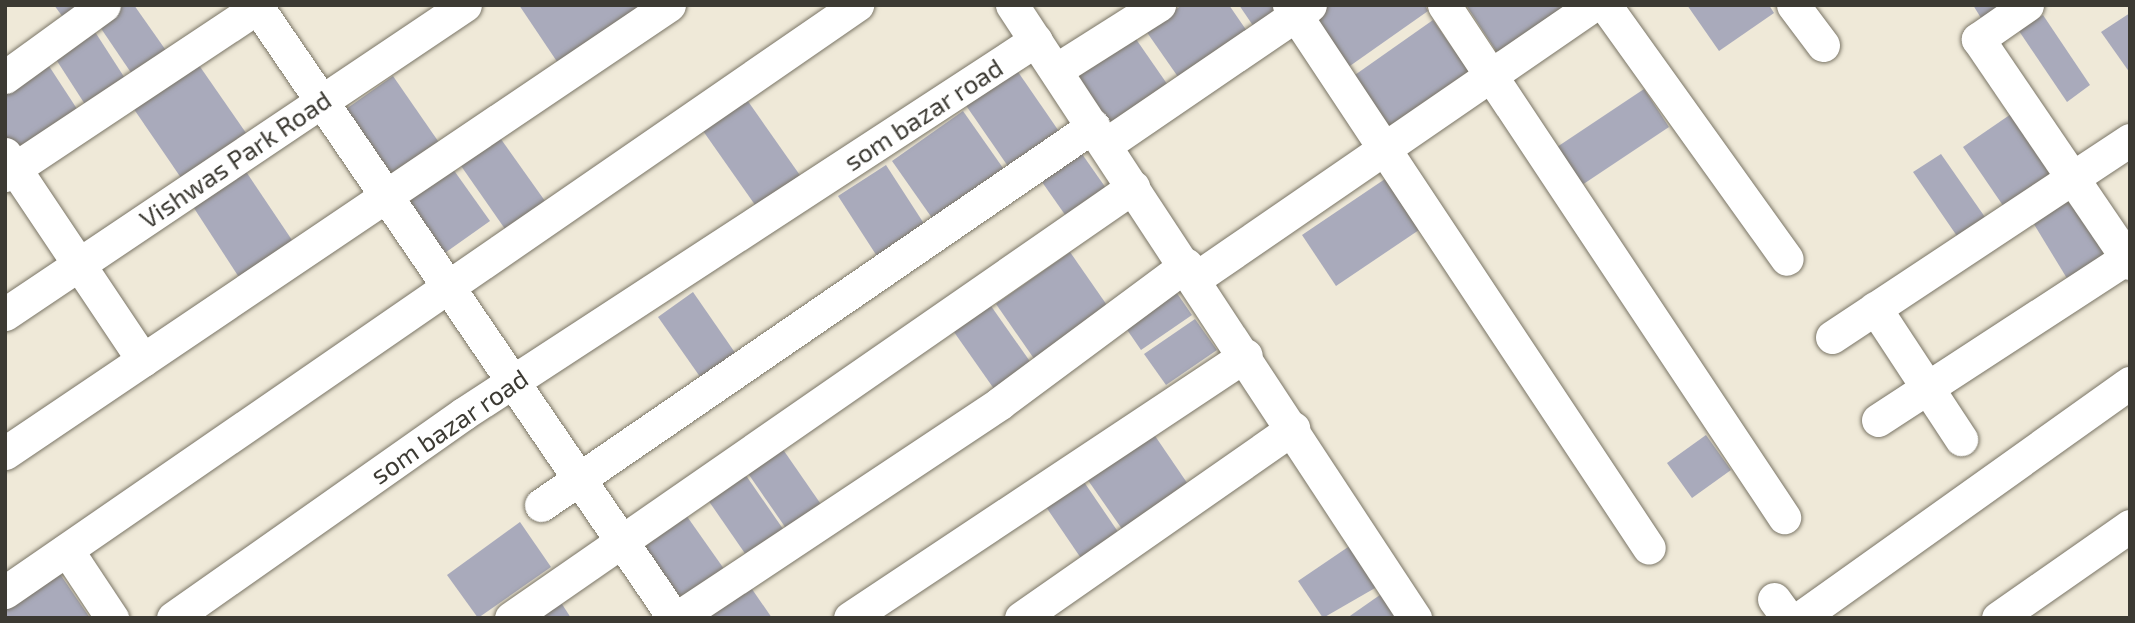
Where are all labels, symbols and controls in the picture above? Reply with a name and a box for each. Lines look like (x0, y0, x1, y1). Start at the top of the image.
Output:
street label: som bazar road (838, 51, 1008, 177)
street label: Vishwas Park Road (133, 83, 337, 235)
street label: som bazar road (364, 362, 534, 490)

